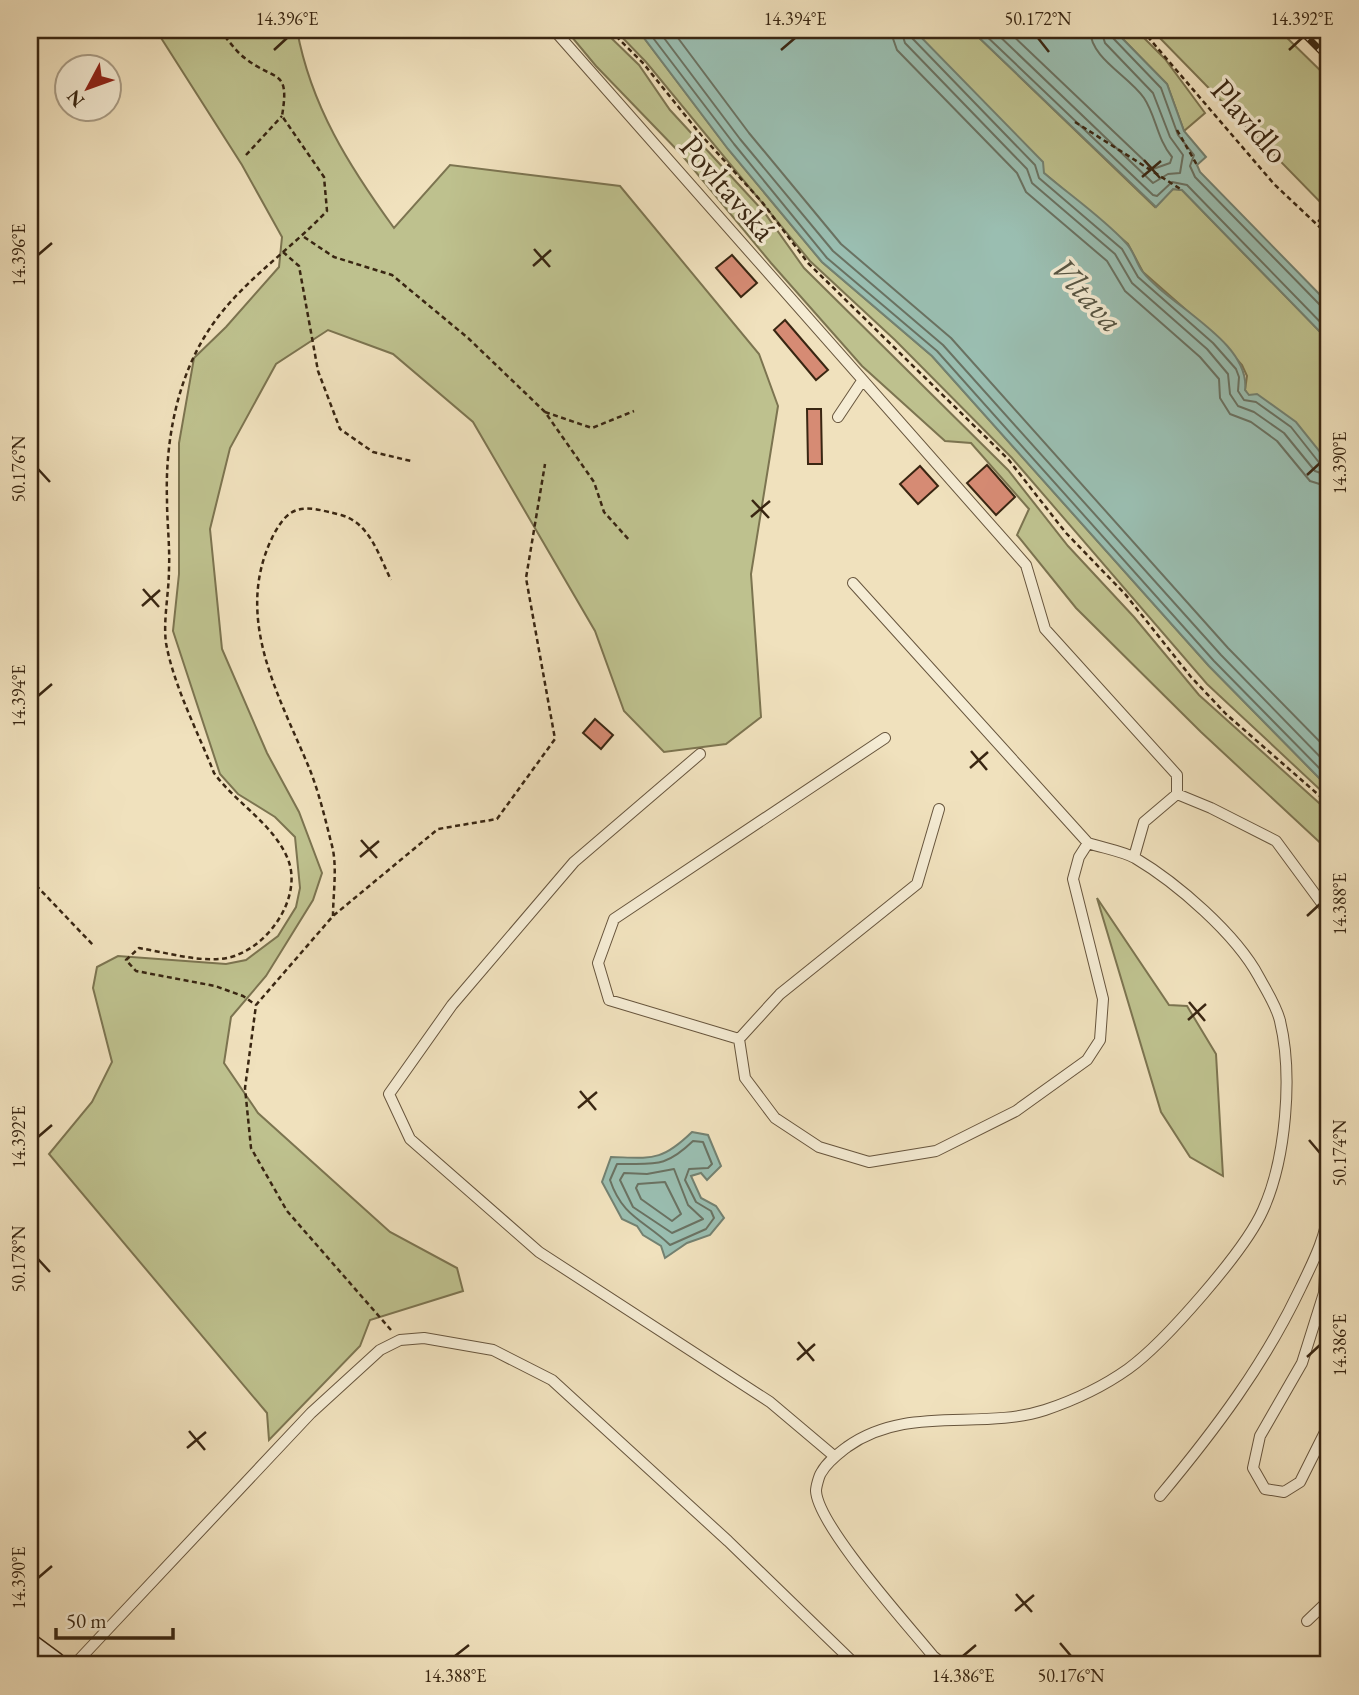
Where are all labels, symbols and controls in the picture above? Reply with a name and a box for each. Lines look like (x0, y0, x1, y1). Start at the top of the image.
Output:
text: 14.396°E (256, 7, 318, 30)
text: 14.394°E (764, 7, 826, 30)
text: 50.172°N (1005, 7, 1072, 30)
text: 14.392°E (1271, 7, 1333, 30)
north arrow (52, 52, 122, 122)
street label: Plavidlo (1202, 70, 1298, 172)
text: N (61, 84, 90, 113)
street label: Povltavská (670, 126, 786, 250)
text: 14.396°E (7, 224, 30, 286)
water label: Vltava (1042, 247, 1133, 341)
text: 14.390°E (1328, 432, 1351, 494)
text: 50.176°N (7, 435, 30, 502)
text: 14.394°E (7, 665, 30, 727)
text: 14.388°E (1328, 873, 1351, 935)
text: 14.392°E (7, 1106, 30, 1168)
text: 50.174°N (1328, 1119, 1351, 1186)
text: 50.178°N (7, 1225, 30, 1292)
text: 14.386°E (1328, 1314, 1351, 1376)
text: 14.390°E (7, 1547, 30, 1609)
scale bar (56, 1597, 173, 1641)
text: 50 m (66, 1607, 107, 1634)
text: 14.388°E (424, 1664, 486, 1687)
text: 14.386°E (932, 1664, 994, 1687)
text: 50.176°N (1038, 1664, 1105, 1687)

